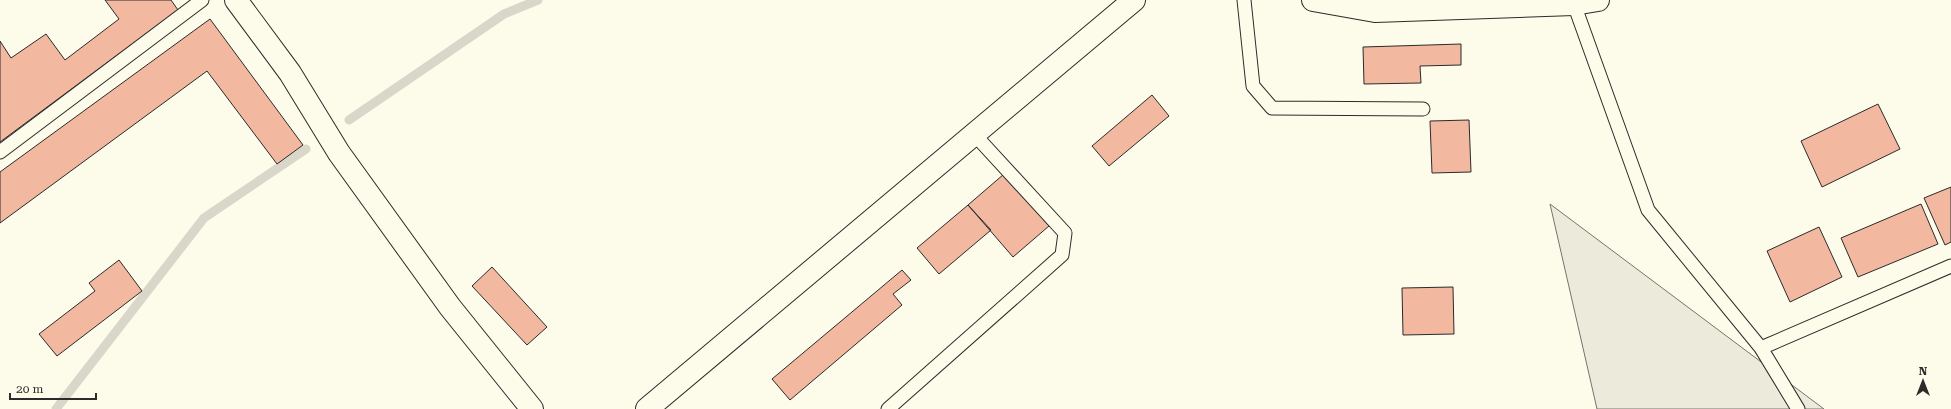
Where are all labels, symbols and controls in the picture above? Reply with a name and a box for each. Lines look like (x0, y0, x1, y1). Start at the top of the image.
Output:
north arrow (1903, 361, 1943, 401)
text: N (1919, 365, 1928, 378)
scale bar (10, 375, 96, 401)
text: 20 m (16, 382, 43, 396)

